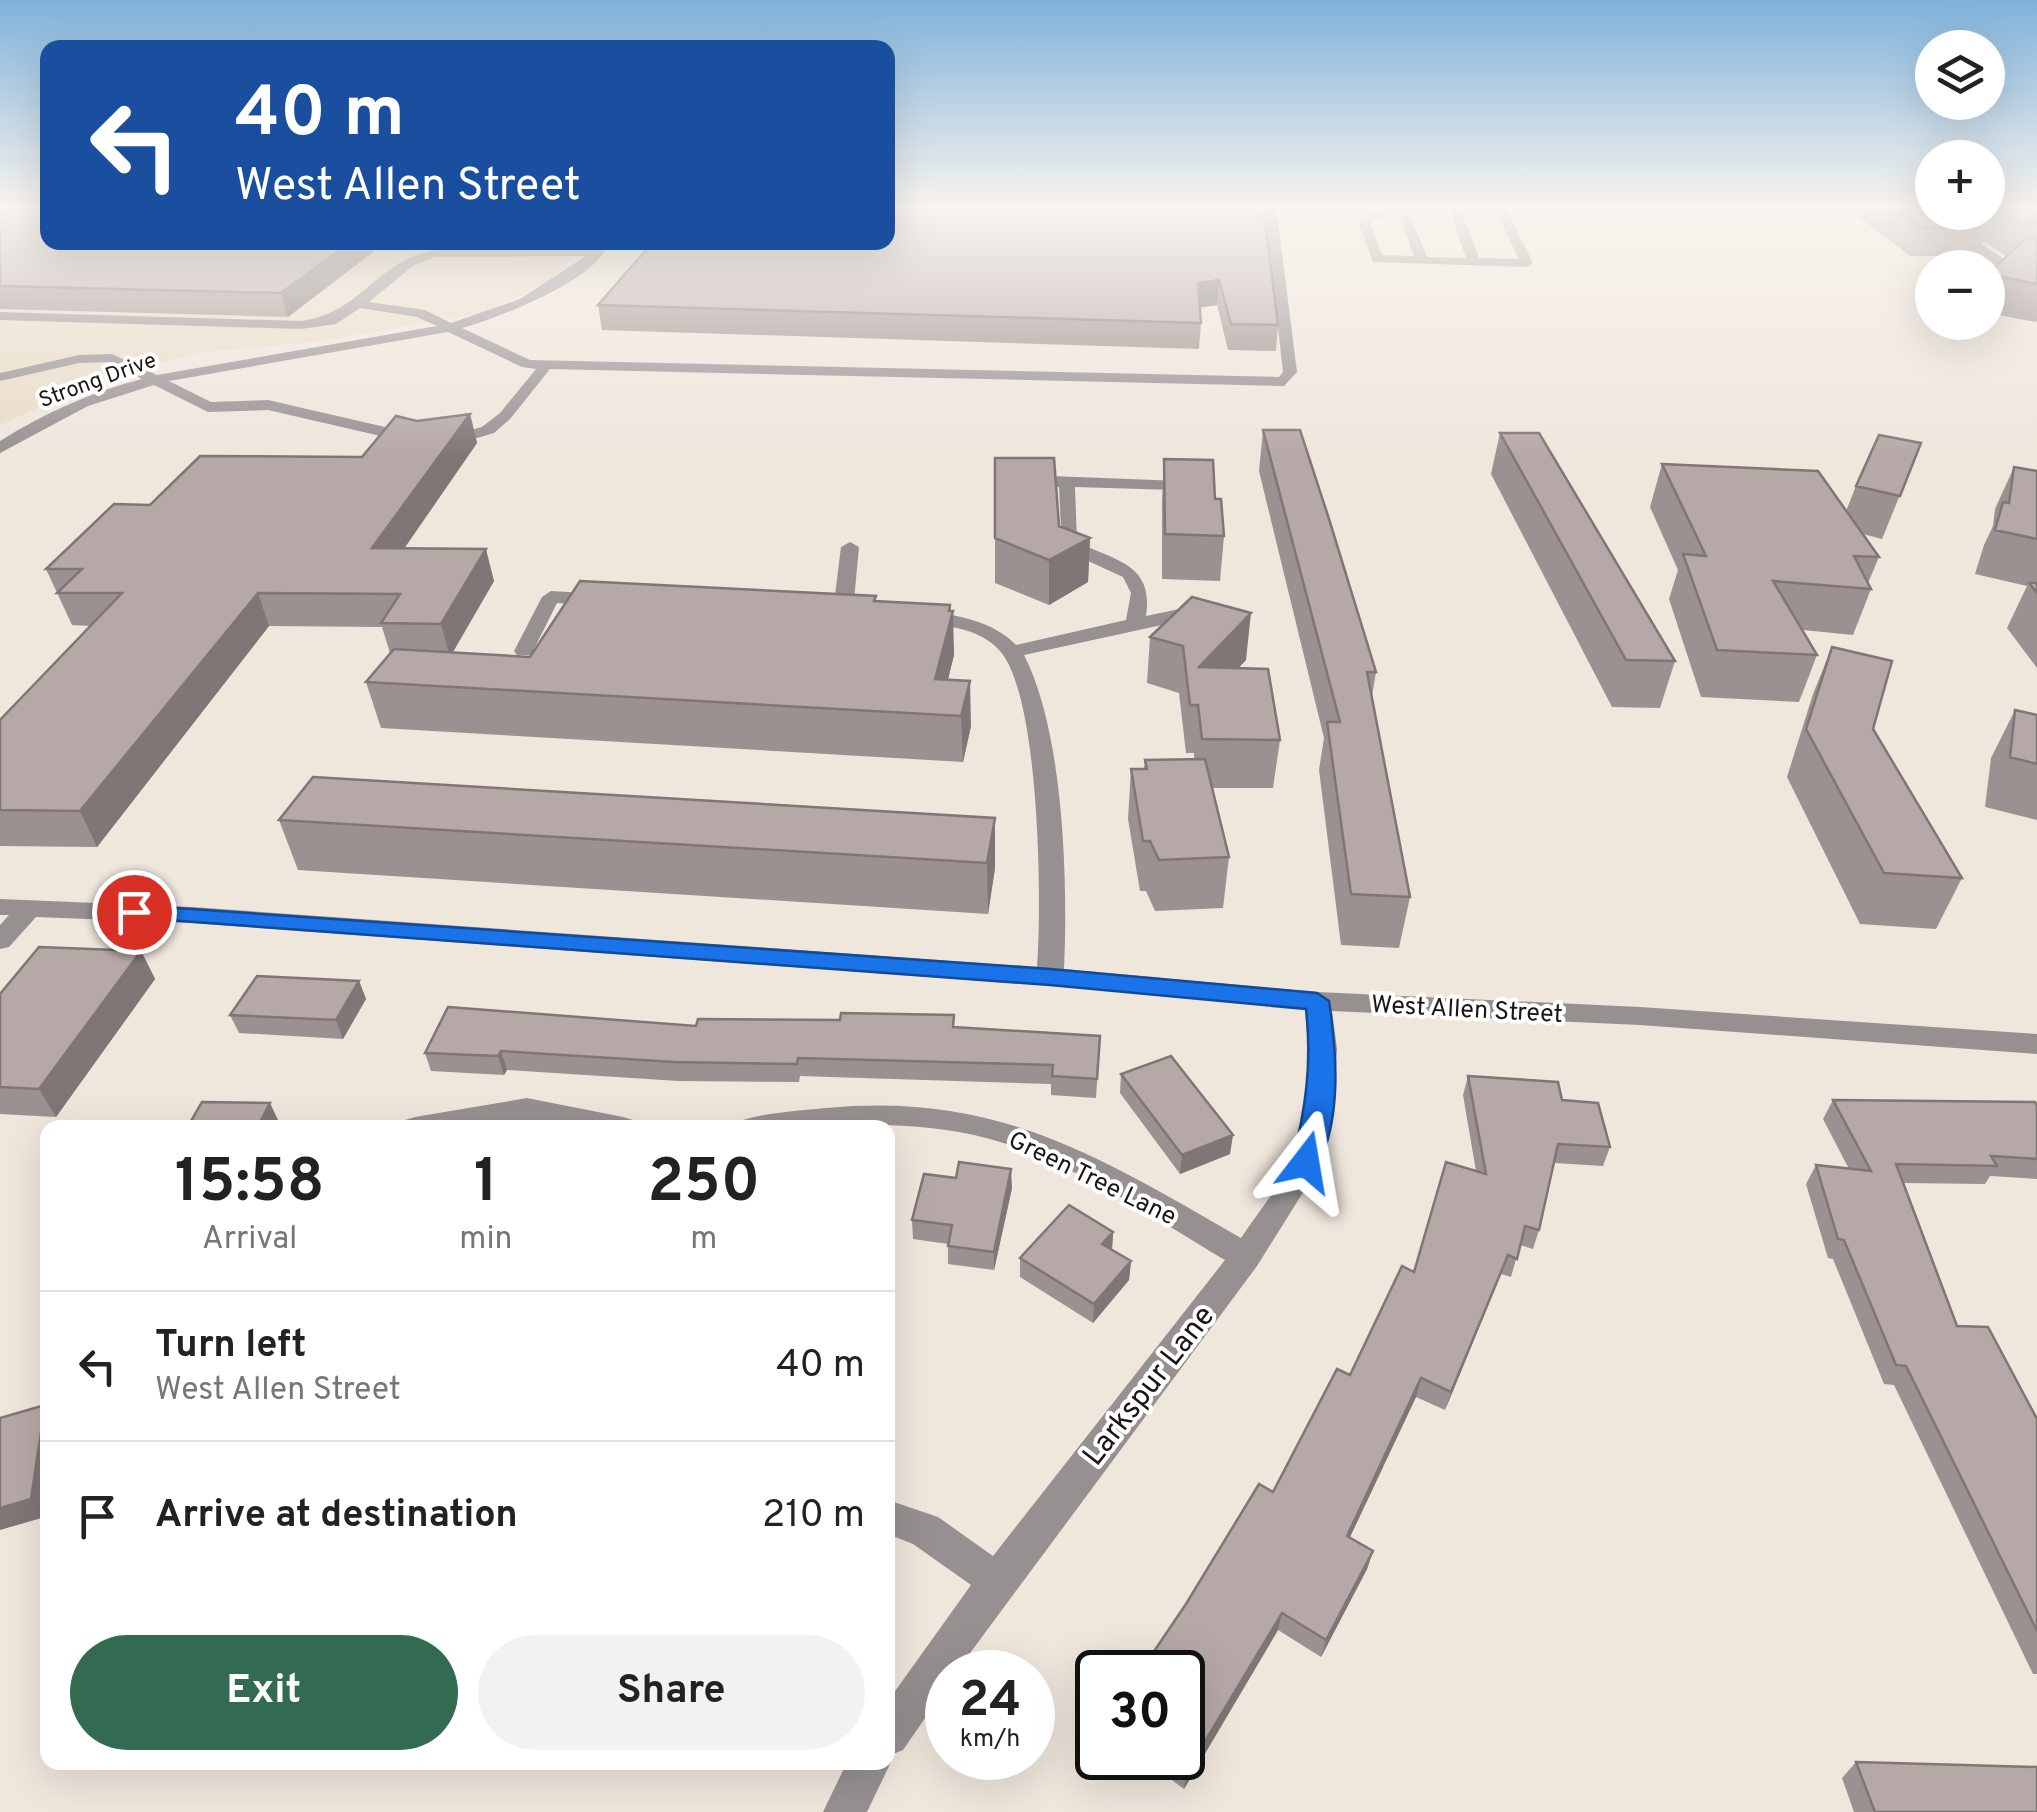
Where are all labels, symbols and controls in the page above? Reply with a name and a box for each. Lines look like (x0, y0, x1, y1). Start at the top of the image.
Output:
map controls (1915, 30, 2005, 340)
button: layers (1915, 30, 2005, 120)
text: 40 m (235, 72, 405, 161)
icon: left (70, 80, 200, 210)
button: + (1915, 140, 2005, 230)
text: West Allen Street (235, 159, 581, 216)
button: − (1915, 250, 2005, 340)
street label: Strong Drive (35, 348, 160, 415)
pin (92, 870, 177, 955)
icon: arrive (107, 885, 162, 940)
street label: West Allen Street (1370, 990, 1564, 1032)
position arrow (1254, 1110, 1358, 1214)
street label: Green Tree Lane (1002, 1125, 1181, 1234)
text: 15:58 (175, 1147, 324, 1223)
text: 1 (474, 1147, 498, 1223)
text: 250 (647, 1147, 760, 1223)
text: Arrival (202, 1220, 297, 1260)
text: min (459, 1220, 513, 1260)
text: m (690, 1220, 717, 1260)
street label: Larkspur Lane (1076, 1299, 1224, 1474)
text: Turn left (155, 1322, 307, 1371)
icon: left (70, 1339, 125, 1394)
text: 40 m (776, 1342, 865, 1391)
text: West Allen Street (155, 1371, 401, 1411)
icon: arrive (70, 1489, 125, 1544)
text: Arrive at destination (155, 1492, 518, 1541)
text: 210 m (762, 1492, 865, 1541)
button: Exit (70, 1635, 458, 1750)
button: Share (478, 1635, 865, 1750)
speed limit sign: 30 (1075, 1650, 1205, 1780)
text: 24 (959, 1671, 1021, 1734)
text: km/h (960, 1724, 1020, 1756)

